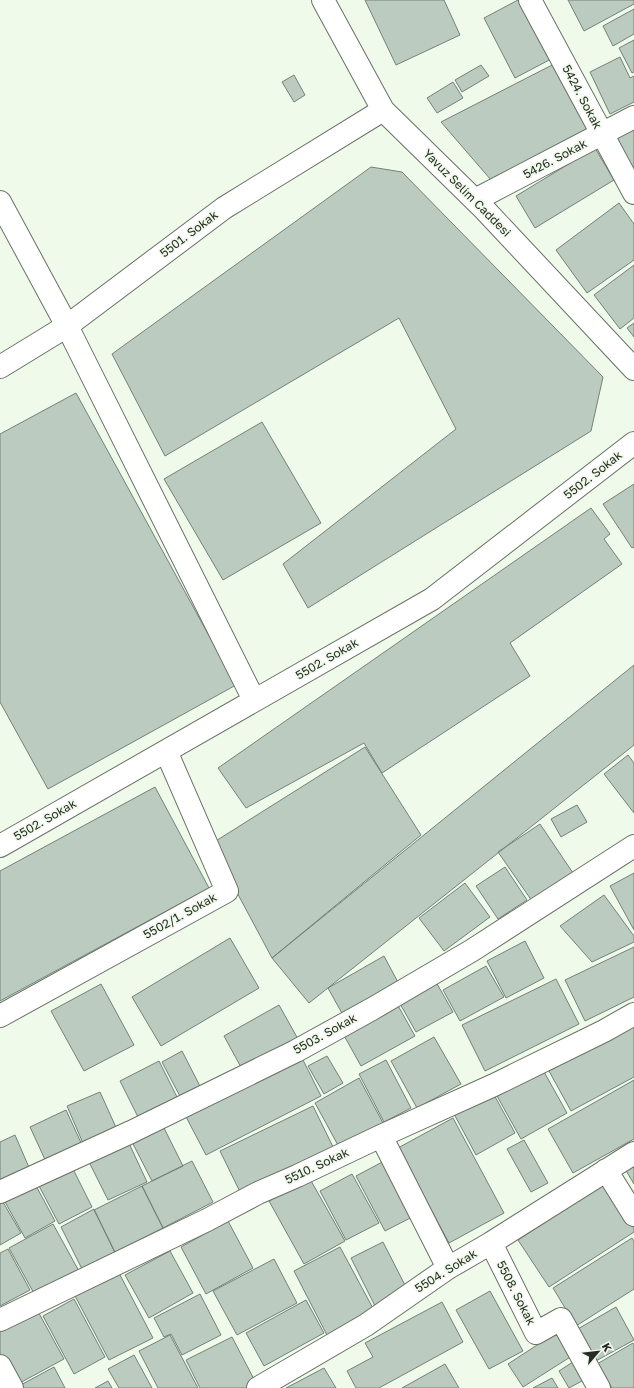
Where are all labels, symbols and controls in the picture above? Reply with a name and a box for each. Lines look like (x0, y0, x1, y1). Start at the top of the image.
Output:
street label: 5424. Sokak (559, 62, 606, 131)
street label: 5426. Sokak (520, 135, 589, 182)
street label: Yavuz Selim Caddesi (420, 146, 514, 240)
street label: 5501. Sokak (157, 207, 221, 260)
street label: 5502. Sokak (560, 447, 625, 502)
street label: 5502. Sokak (293, 634, 361, 683)
street label: 5502. Sokak (11, 795, 79, 844)
street label: 5502/1. Sokak (140, 889, 219, 942)
street label: 5503. Sokak (290, 1010, 359, 1057)
street label: 5510. Sokak (282, 1144, 351, 1187)
street label: 5504. Sokak (412, 1245, 480, 1296)
street label: 5508. Sokak (494, 1258, 539, 1328)
north arrow (578, 1332, 618, 1372)
text: K (600, 1340, 615, 1354)

